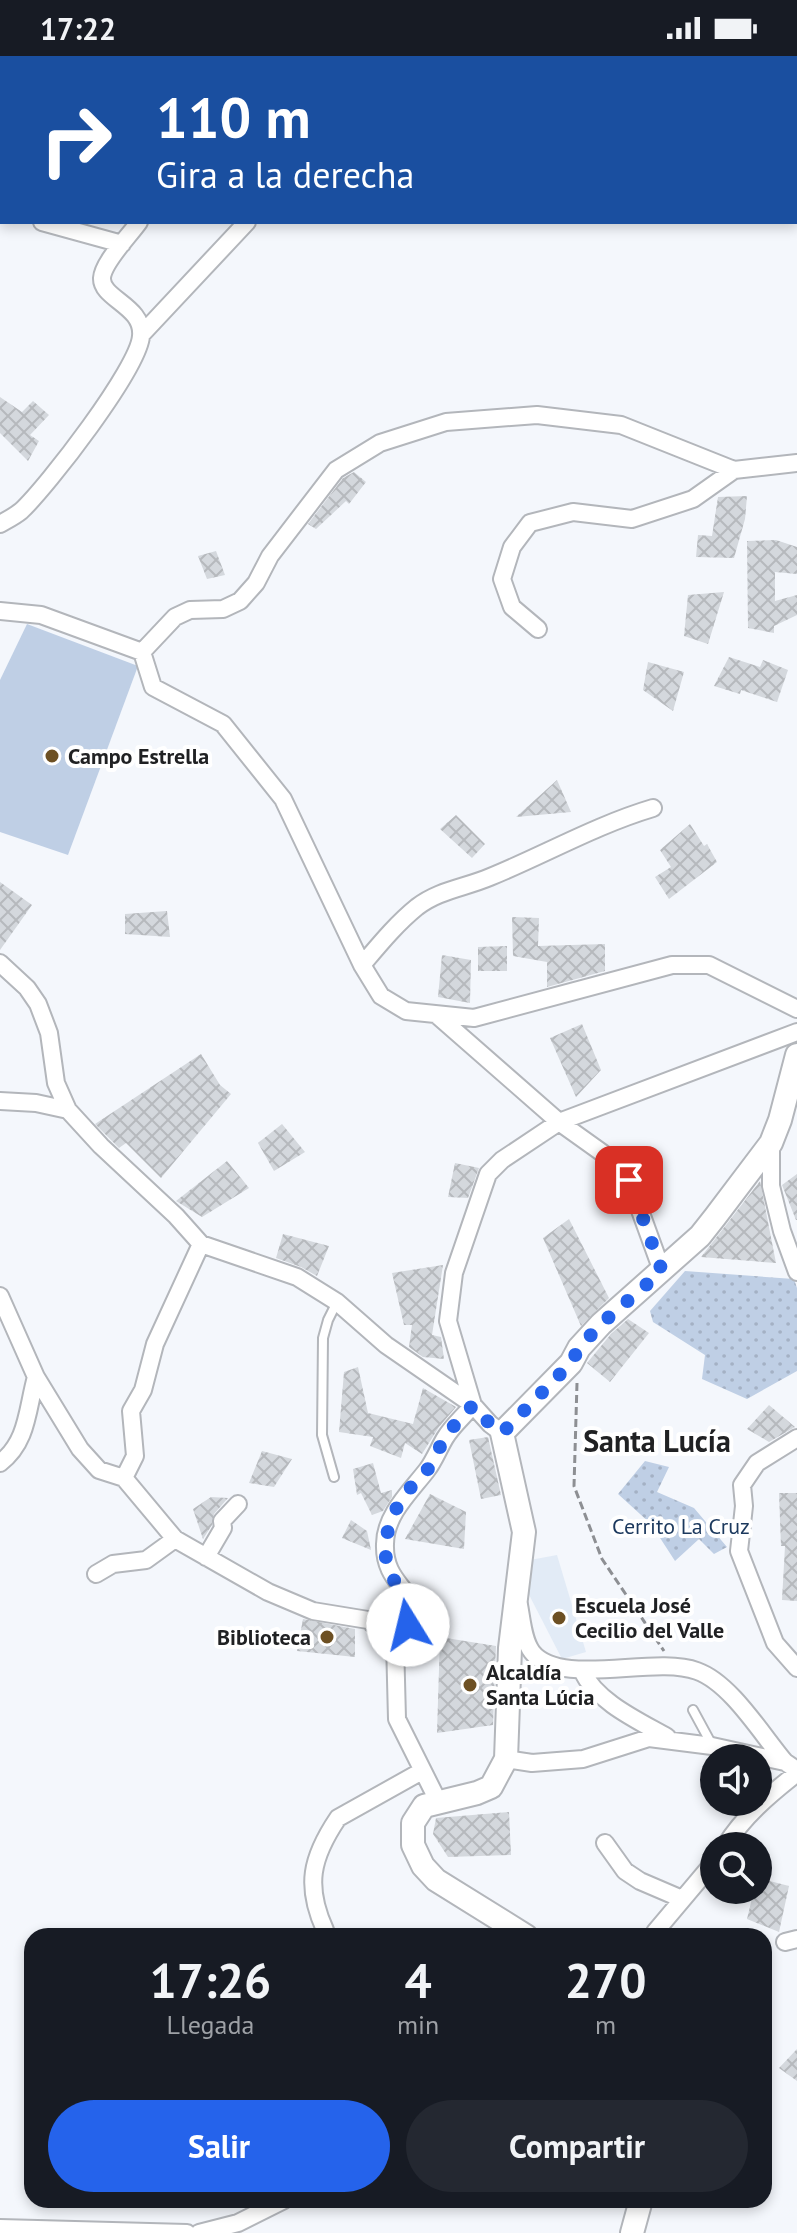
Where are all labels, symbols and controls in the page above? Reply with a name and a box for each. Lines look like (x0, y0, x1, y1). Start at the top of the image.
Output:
text: 17:22 (40, 9, 116, 48)
text: 110 m (156, 81, 311, 153)
icon: right (24, 88, 128, 192)
text: Gira a la derecha (156, 151, 414, 198)
place label: Campo Estrella (68, 742, 209, 770)
marker: Campo Estrella (43, 747, 61, 765)
pin (595, 1146, 663, 1214)
icon: arrive (607, 1158, 651, 1202)
district label: Santa Lucía (583, 1421, 731, 1460)
park label: Cerrito La Cruz (612, 1512, 750, 1540)
position arrow (366, 1583, 450, 1667)
place label: Escuela José Cecilio del Valle (575, 1591, 724, 1644)
marker: Escuela José Cecilio del Valle (550, 1609, 568, 1627)
place label: Biblioteca (217, 1623, 311, 1651)
marker: Biblioteca (318, 1628, 336, 1646)
place label: Alcaldía Santa Lúcia (486, 1658, 594, 1711)
marker: Alcaldía Santa Lúcia (461, 1676, 479, 1694)
map controls (700, 1744, 772, 1904)
button: sound (700, 1744, 772, 1816)
button: search (700, 1832, 772, 1904)
text: 17:26 (150, 1949, 271, 2011)
text: 4 (404, 1949, 432, 2011)
text: 270 (565, 1949, 646, 2011)
text: Llegada (167, 2008, 254, 2041)
text: min (397, 2008, 439, 2041)
text: m (595, 2008, 616, 2041)
button: Salir (48, 2100, 390, 2192)
button: Compartir (406, 2100, 748, 2192)

